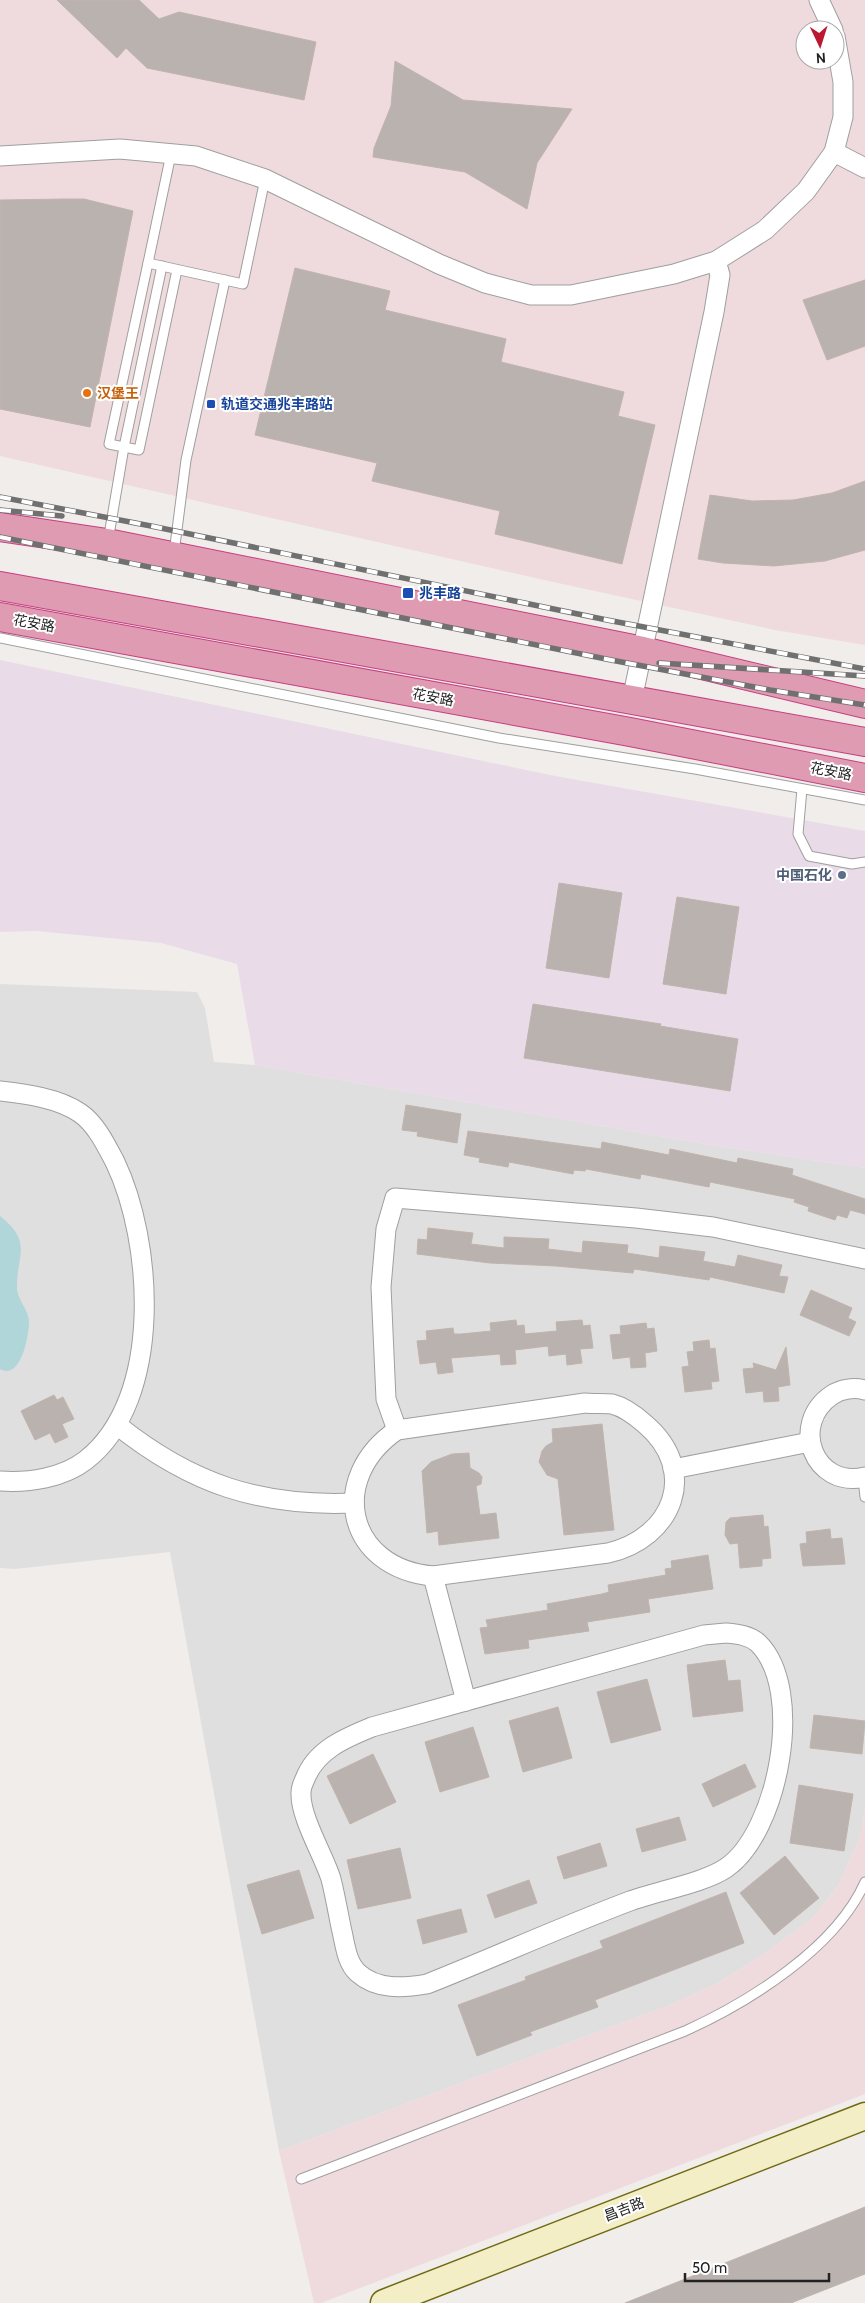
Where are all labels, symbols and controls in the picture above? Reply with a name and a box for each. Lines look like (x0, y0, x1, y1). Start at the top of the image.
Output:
north arrow (795, 20, 845, 70)
text: N (815, 49, 826, 67)
place label: 汉堡王 (97, 384, 139, 402)
marker: 汉堡王 (81, 387, 93, 399)
place label: 轨道交通兆丰路站 (221, 395, 333, 413)
marker: 轨道交通兆丰路站 (205, 398, 217, 410)
place label: 兆丰路 (419, 584, 461, 602)
marker: 兆丰路 (401, 586, 415, 600)
street label: 花安路 (12, 610, 56, 636)
street label: 花安路 (411, 684, 455, 710)
street label: 花安路 (809, 758, 853, 784)
place label: 中国石化 (776, 866, 832, 884)
marker: 中国石化 (836, 869, 848, 881)
street label: 昌吉路 (601, 2193, 647, 2225)
scale bar (685, 2250, 829, 2282)
text: 50 m (692, 2259, 727, 2277)

